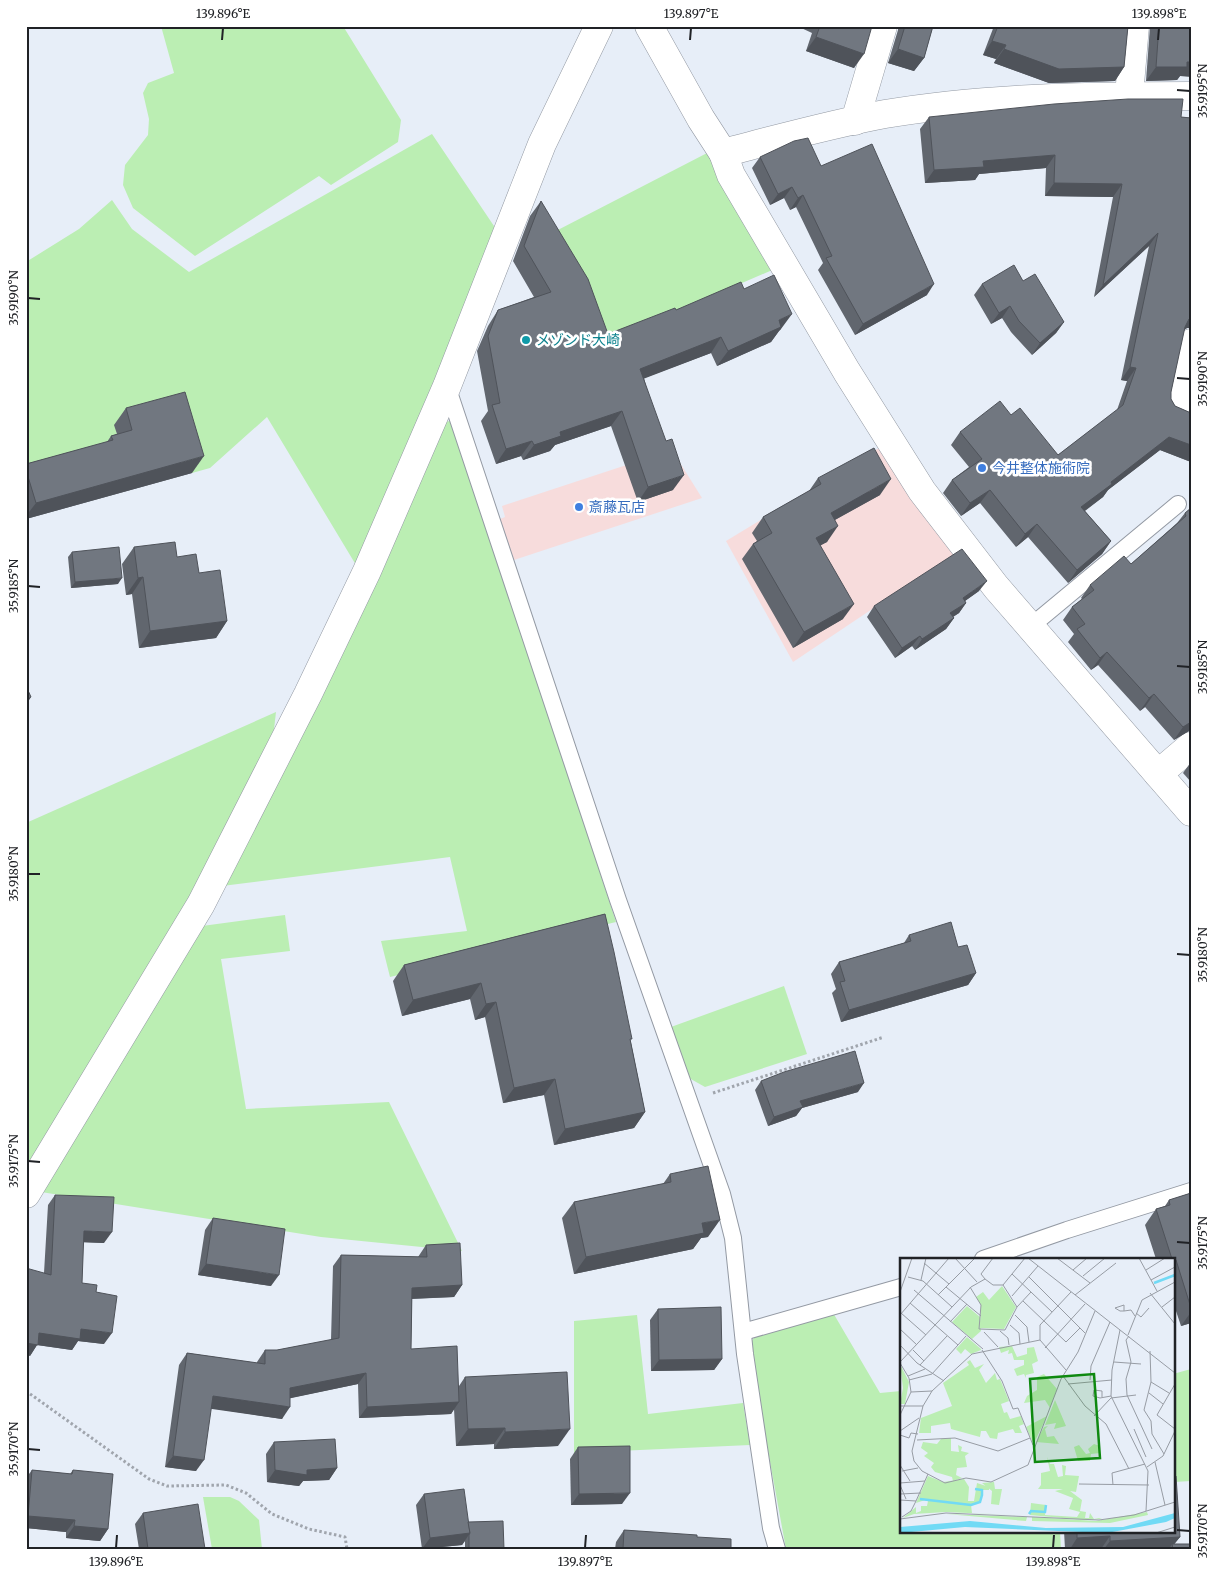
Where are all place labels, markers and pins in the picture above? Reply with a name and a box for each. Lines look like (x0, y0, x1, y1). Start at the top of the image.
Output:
place label: メゾンド大崎 (536, 331, 620, 349)
marker: メゾンド大崎 (520, 334, 532, 346)
place label: 今井整体施術院 (992, 459, 1090, 477)
marker: 今井整体施術院 (976, 462, 988, 474)
place label: 斎藤瓦店 (589, 498, 645, 516)
marker: 斎藤瓦店 (573, 501, 585, 513)

